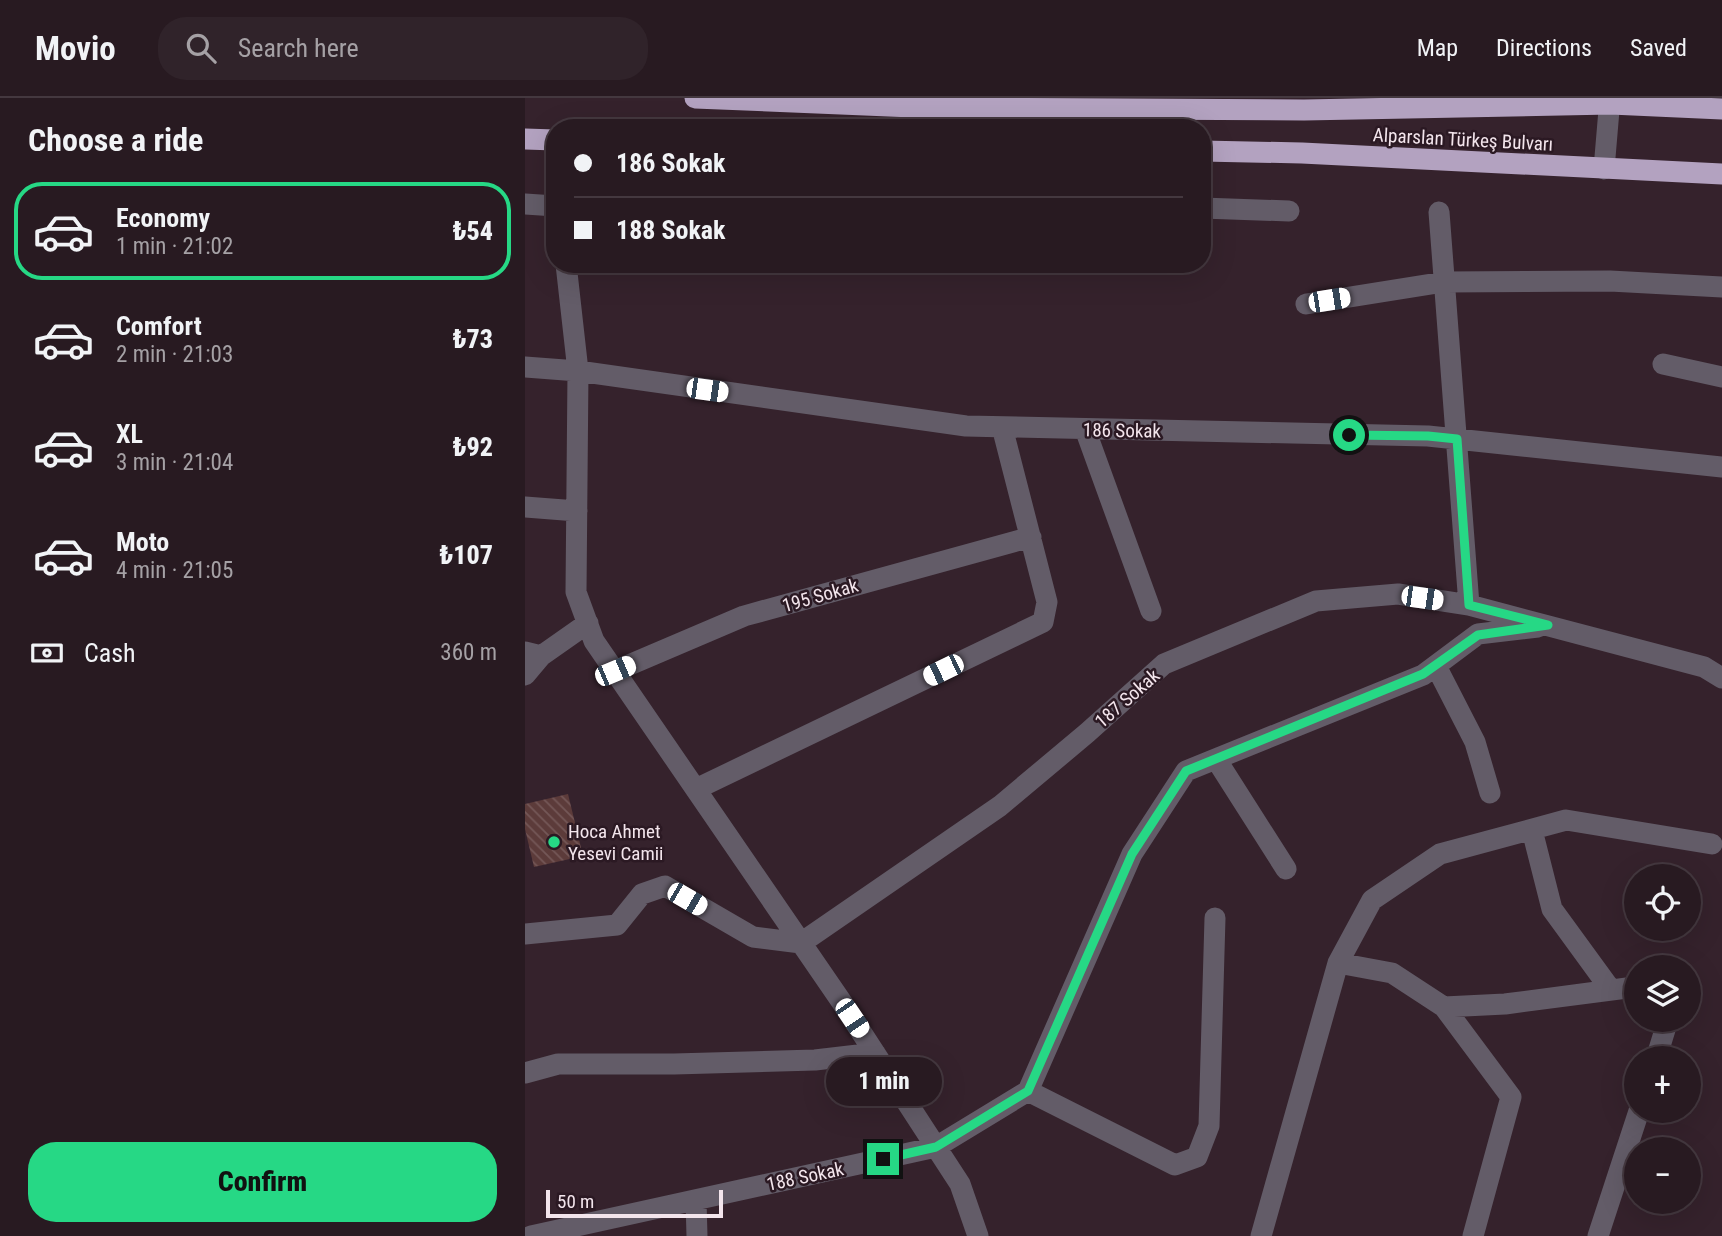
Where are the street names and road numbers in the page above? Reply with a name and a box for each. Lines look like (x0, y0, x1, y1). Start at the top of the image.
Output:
street label: Alparslan Türkeş Bulvarı (1372, 123, 1554, 156)
street label: 186 Sokak (1083, 418, 1162, 443)
street label: 195 Sokak (779, 574, 861, 617)
street label: 187 Sokak (1090, 664, 1165, 733)
street label: 188 Sokak (765, 1157, 846, 1196)

